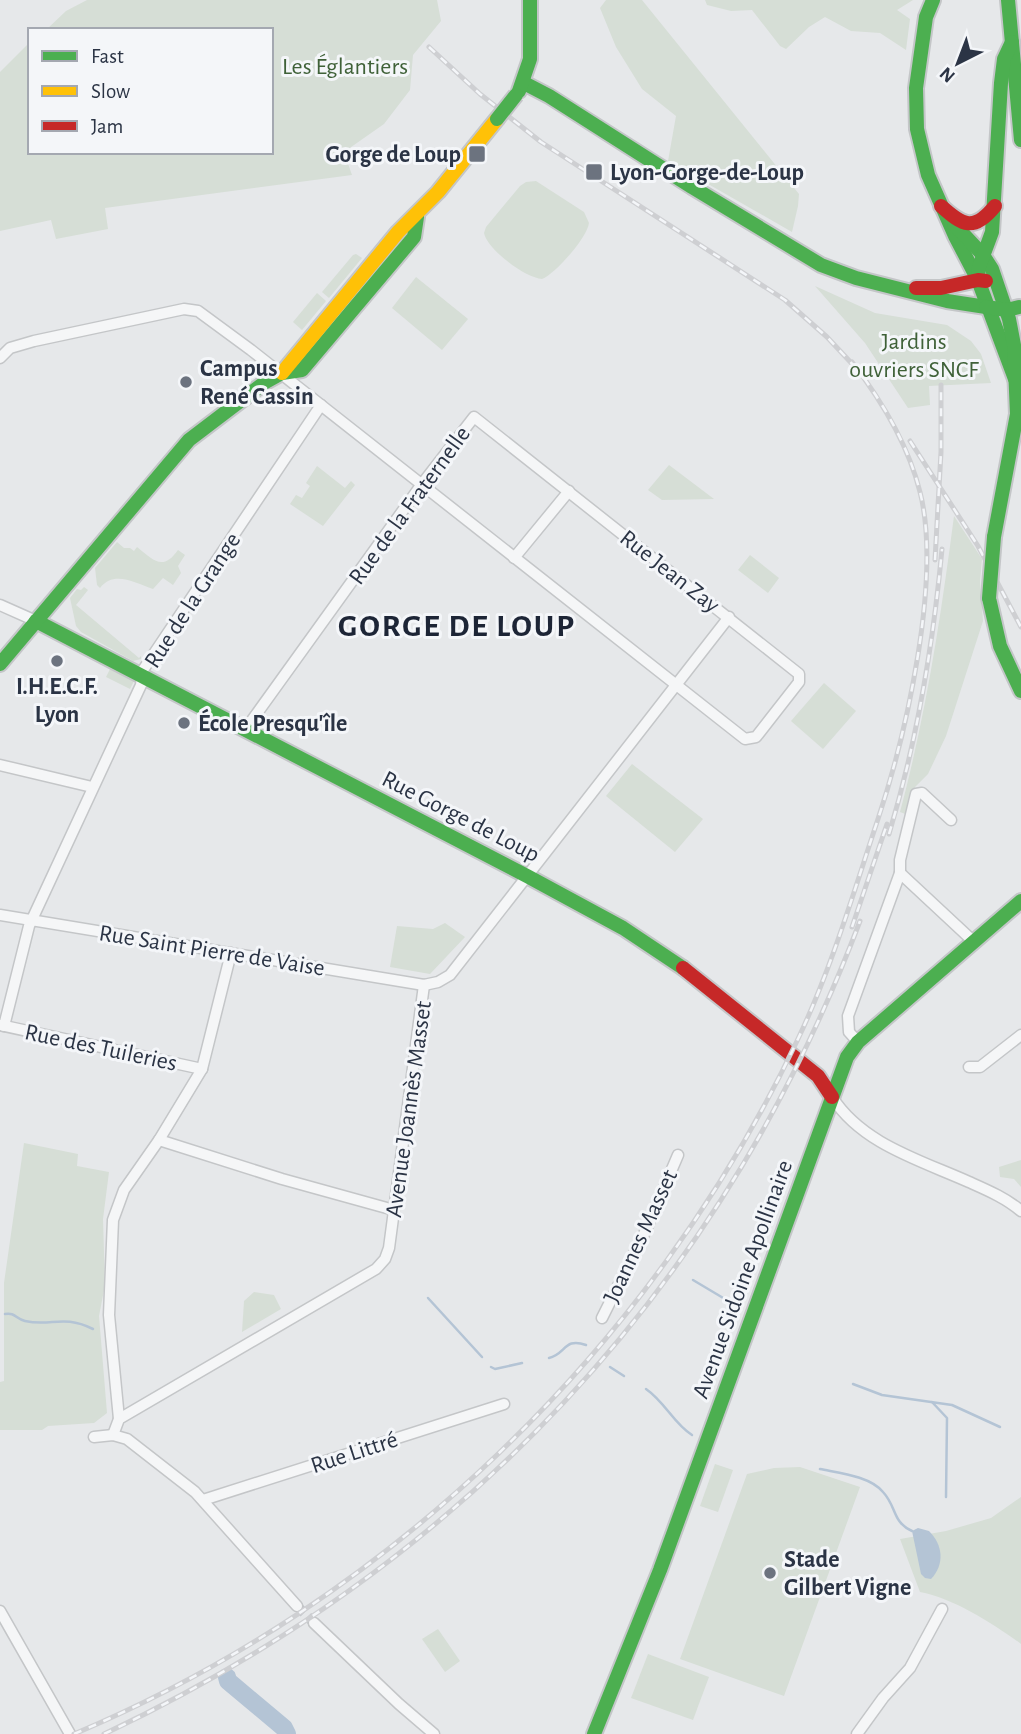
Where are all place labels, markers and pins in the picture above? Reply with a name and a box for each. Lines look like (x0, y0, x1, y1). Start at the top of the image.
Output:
place label: Gorge de Loup (326, 143, 461, 167)
marker: Gorge de Loup (467, 144, 487, 164)
place label: Lyon-Gorge-de-Loup (610, 161, 804, 185)
marker: Lyon-Gorge-de-Loup (584, 162, 604, 182)
place label: Campus René Cassin (200, 357, 314, 409)
marker: Campus René Cassin (178, 374, 194, 390)
marker: I.H.E.C.F. Lyon (49, 653, 65, 669)
place label: I.H.E.C.F. Lyon (16, 675, 98, 727)
place label: École Presqu'île (198, 708, 347, 736)
marker: École Presqu'île (176, 715, 192, 731)
place label: Stade Gilbert Vigne (784, 1548, 911, 1600)
marker: Stade Gilbert Vigne (762, 1565, 778, 1581)

